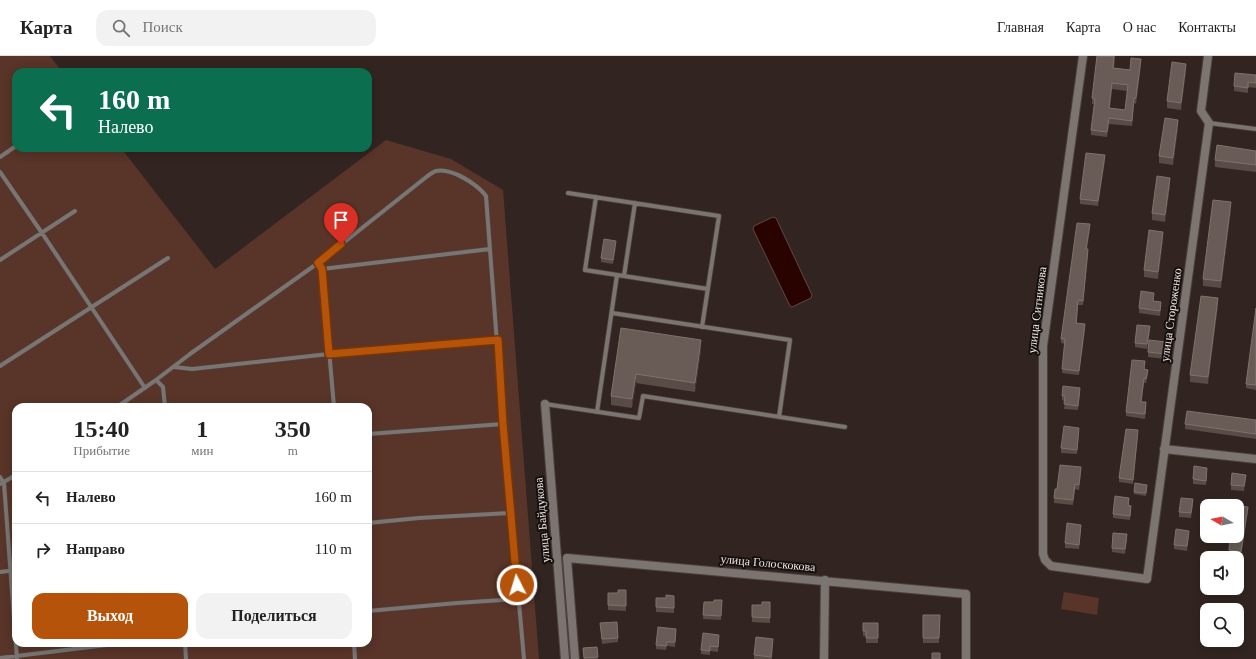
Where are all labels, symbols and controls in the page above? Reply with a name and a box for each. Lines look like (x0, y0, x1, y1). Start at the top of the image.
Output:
search box (96, 10, 376, 46)
text: Карта (20, 17, 72, 38)
icon: search (110, 17, 132, 39)
text: Поиск (142, 19, 183, 35)
text: Главная (997, 20, 1044, 35)
text: Карта (1066, 20, 1101, 35)
text: О нас (1123, 20, 1156, 35)
text: Контакты (1178, 20, 1236, 35)
icon: left (32, 84, 84, 136)
text: 160 m (98, 84, 170, 115)
text: Налево (98, 117, 154, 137)
pin (324, 203, 358, 244)
icon: arrive (330, 209, 352, 231)
street label: улица Ситникова (1025, 265, 1049, 354)
street label: улица Стороженко (1158, 267, 1184, 363)
text: 15:40 (74, 416, 130, 442)
text: 1 (196, 416, 208, 442)
text: 350 (275, 416, 311, 442)
text: Прибытие (73, 443, 130, 458)
text: мин (191, 443, 213, 458)
text: m (288, 443, 298, 458)
street label: улица Байдукова (531, 476, 553, 563)
icon: left (32, 487, 54, 509)
text: Налево (66, 489, 116, 505)
text: 160 m (314, 489, 352, 505)
north arrow (1200, 499, 1244, 543)
map controls (1200, 499, 1244, 647)
icon: right (32, 539, 54, 561)
text: Направо (66, 541, 125, 557)
text: 110 m (315, 541, 352, 557)
button: sound (1200, 551, 1244, 595)
street label: улица Голоскокова (720, 552, 817, 574)
position arrow (496, 564, 538, 606)
button: Выход (32, 593, 188, 639)
button: Поделиться (196, 593, 352, 639)
button: search (1200, 603, 1244, 647)

